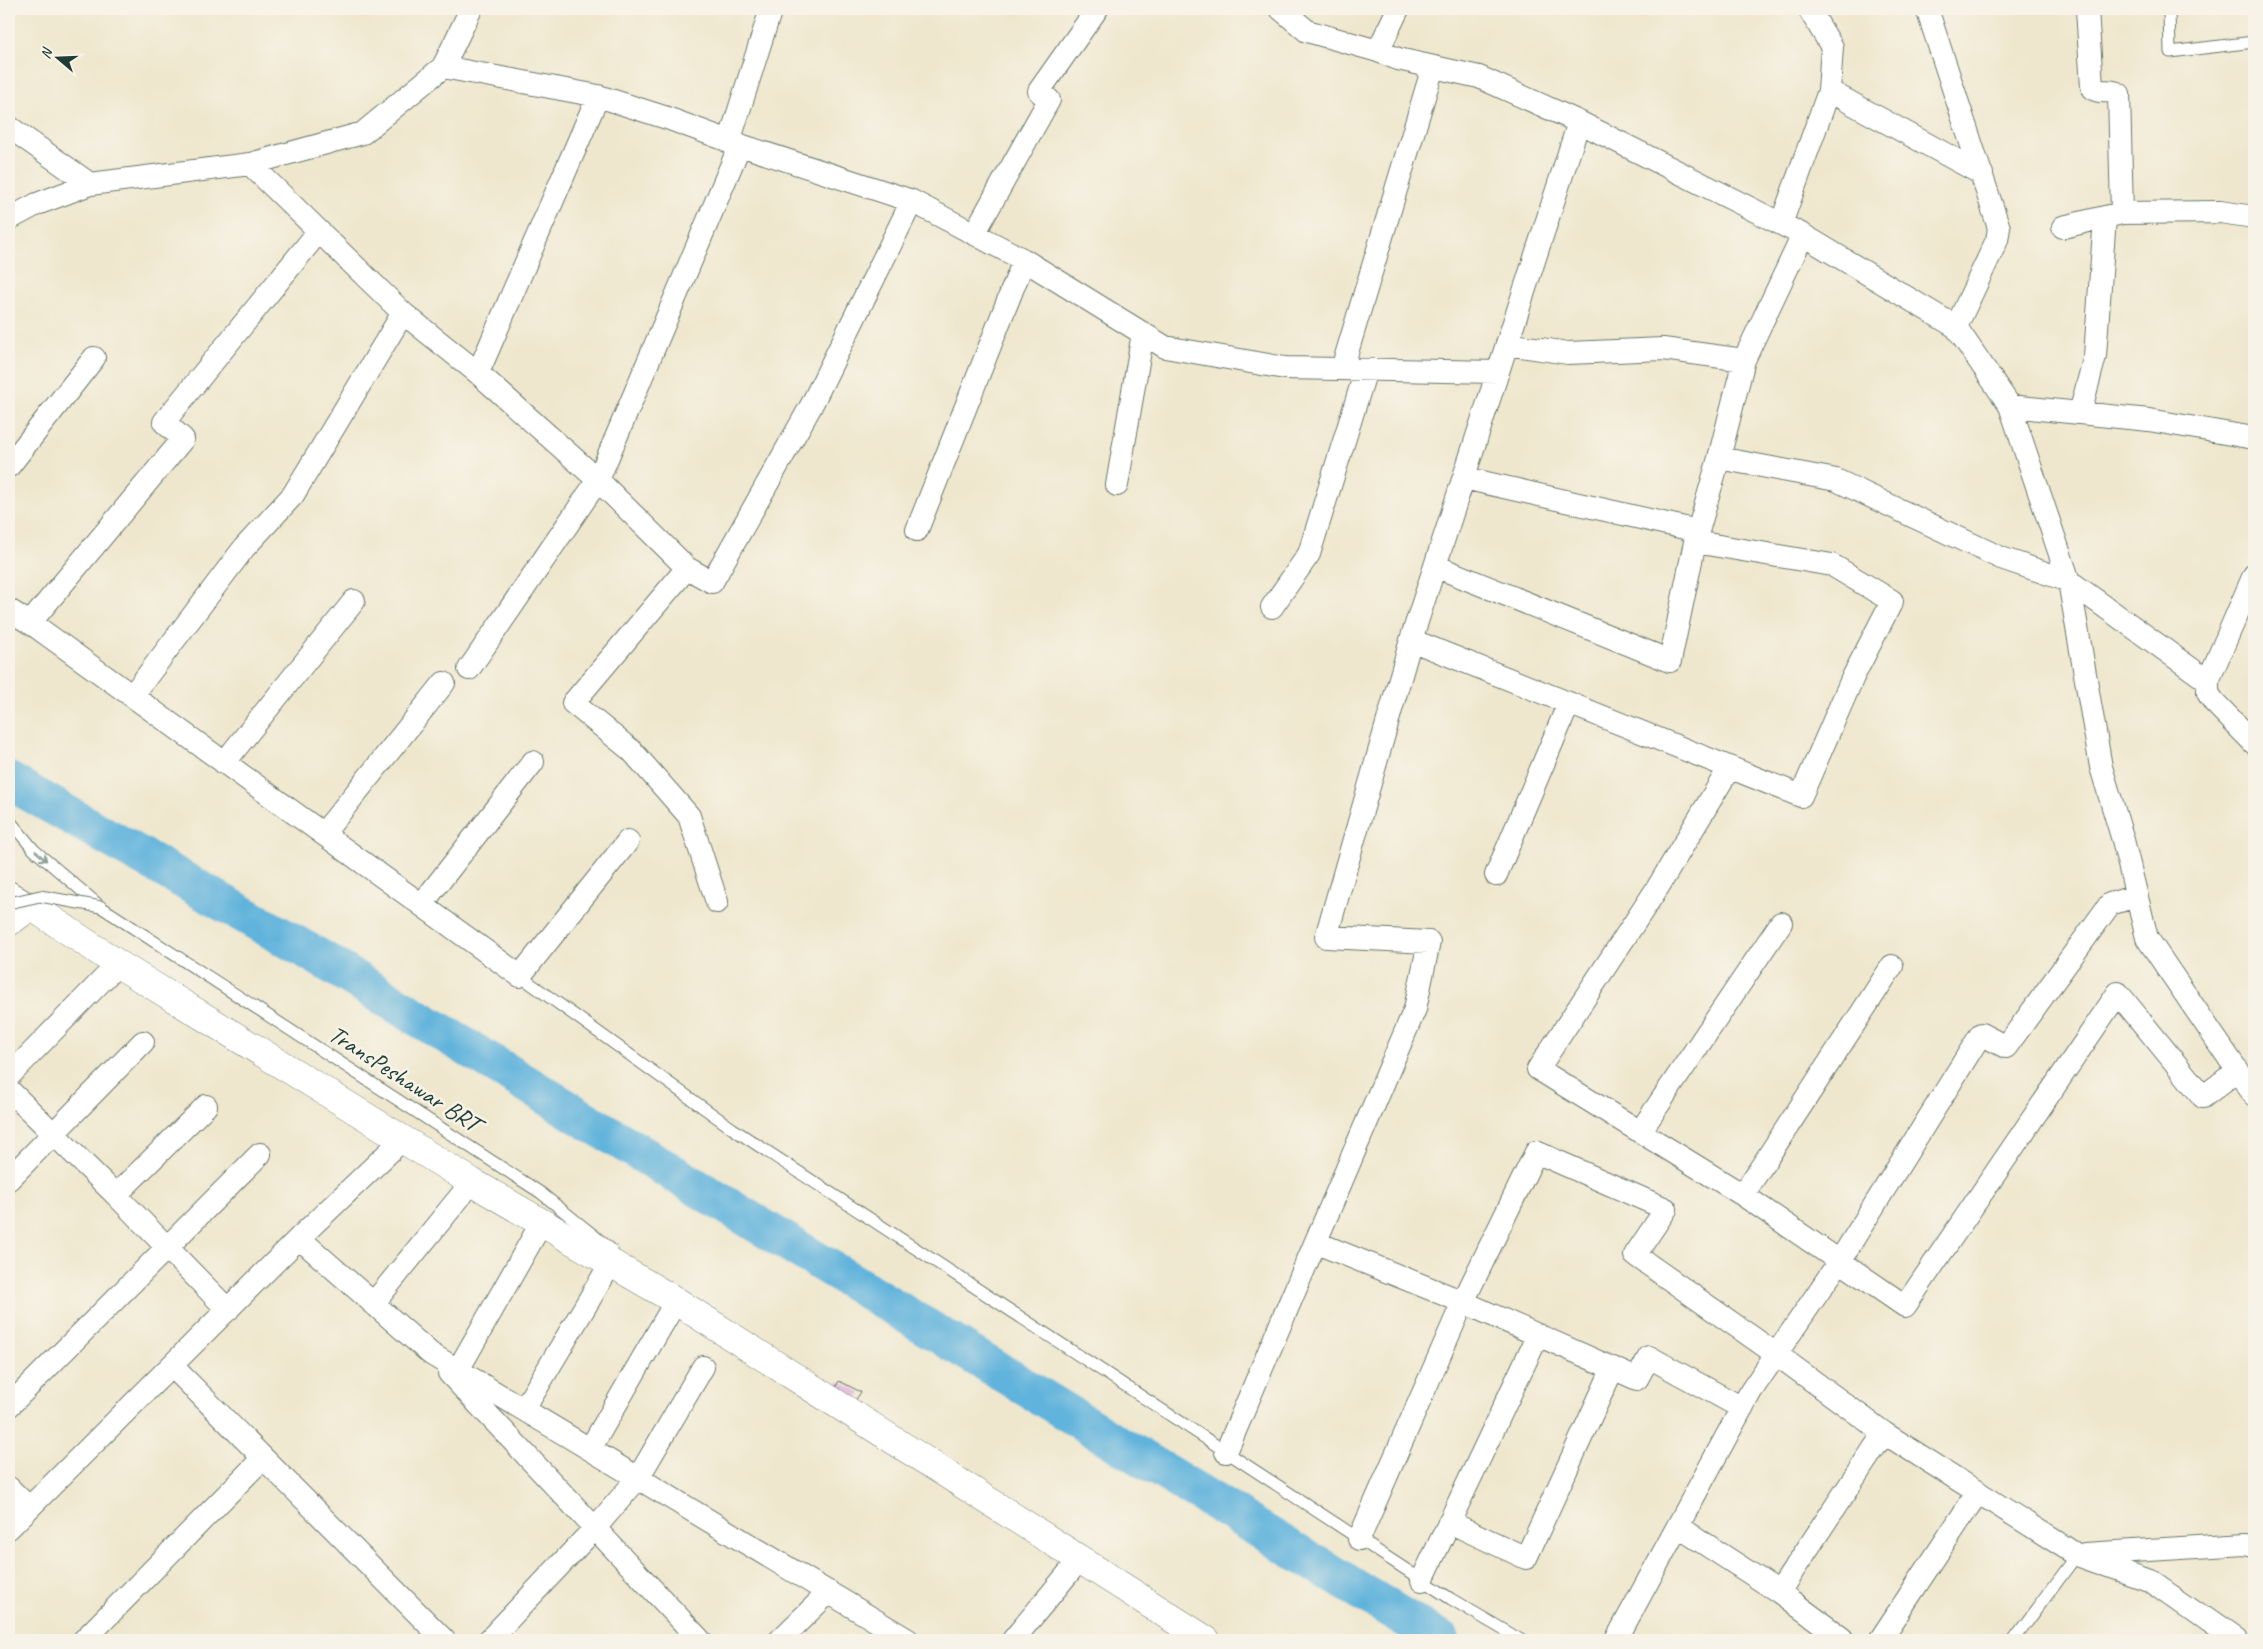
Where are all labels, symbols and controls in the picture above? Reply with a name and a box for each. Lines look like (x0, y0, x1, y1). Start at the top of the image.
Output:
north arrow (32, 32, 82, 82)
text: N (37, 45, 56, 61)
one-way arrow (35, 850, 48, 861)
street label: TransPeshawar BRT (323, 1018, 492, 1143)

